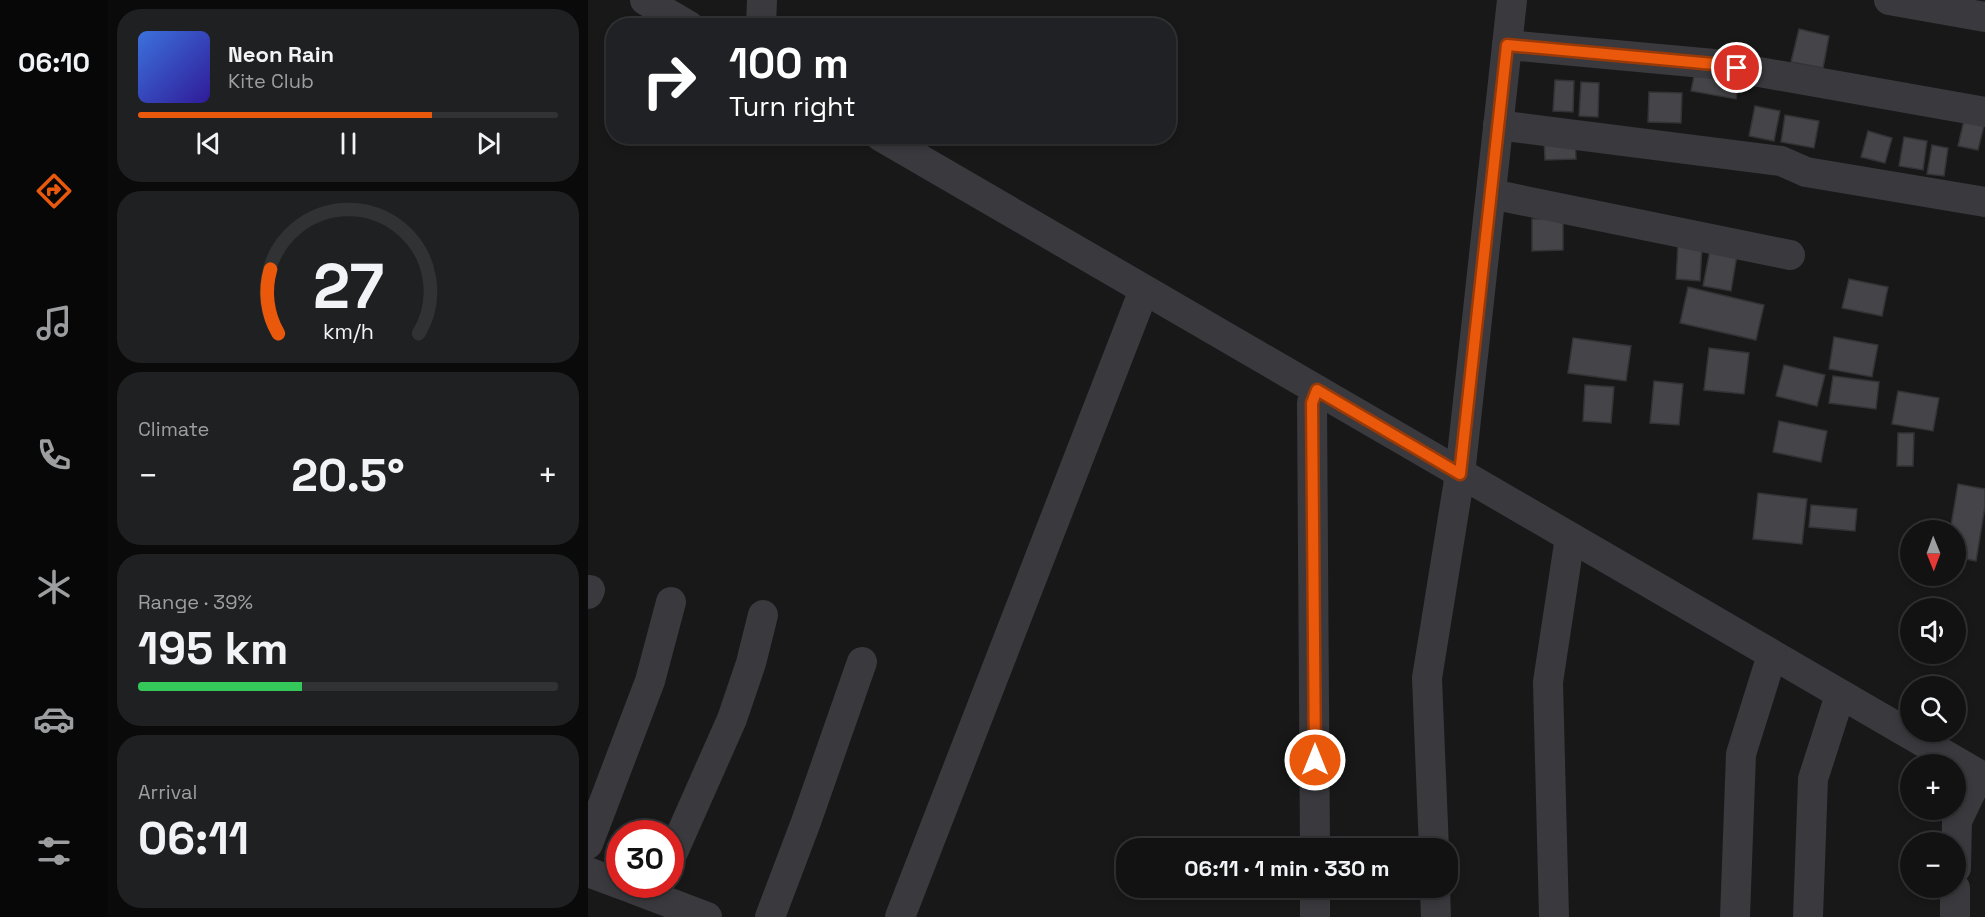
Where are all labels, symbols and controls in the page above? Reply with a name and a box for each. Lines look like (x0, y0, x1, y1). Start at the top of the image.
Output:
text: 100 m (729, 37, 849, 90)
text: Neon Rain (228, 40, 334, 68)
icon: right (630, 42, 708, 120)
pin (1711, 42, 1762, 93)
text: 06:10 (18, 45, 90, 80)
icon: arrive (1720, 51, 1753, 84)
text: Kite Club (228, 68, 314, 94)
text: Turn right (729, 89, 856, 124)
icon: previous (192, 127, 225, 160)
icon: pause (332, 127, 365, 160)
icon: next (472, 127, 505, 160)
icon: directions (33, 170, 75, 212)
text: 27 (312, 247, 384, 326)
icon: music (33, 302, 75, 344)
text: km/h (322, 318, 374, 345)
text: Climate (138, 416, 209, 442)
icon: phone (33, 434, 75, 476)
text: 20.5° (291, 447, 405, 504)
text: − (138, 455, 158, 497)
text: + (538, 455, 558, 497)
north arrow (1900, 520, 1966, 586)
map controls (1900, 520, 1966, 898)
icon: climate (33, 566, 75, 608)
text: Range · 39% (138, 589, 253, 615)
button: sound (1900, 598, 1966, 664)
text: 195 km (138, 620, 288, 677)
button: search (1900, 676, 1966, 742)
icon: car (33, 698, 75, 740)
position arrow (1283, 728, 1347, 792)
button: + (1900, 754, 1966, 820)
text: Arrival (138, 779, 197, 805)
text: 06:11 (138, 810, 249, 867)
speed limit sign: 30 (606, 820, 684, 898)
icon: filters (33, 830, 75, 872)
button: − (1900, 832, 1966, 898)
text: 06:11 · 1 min · 330 m (1184, 854, 1390, 882)

